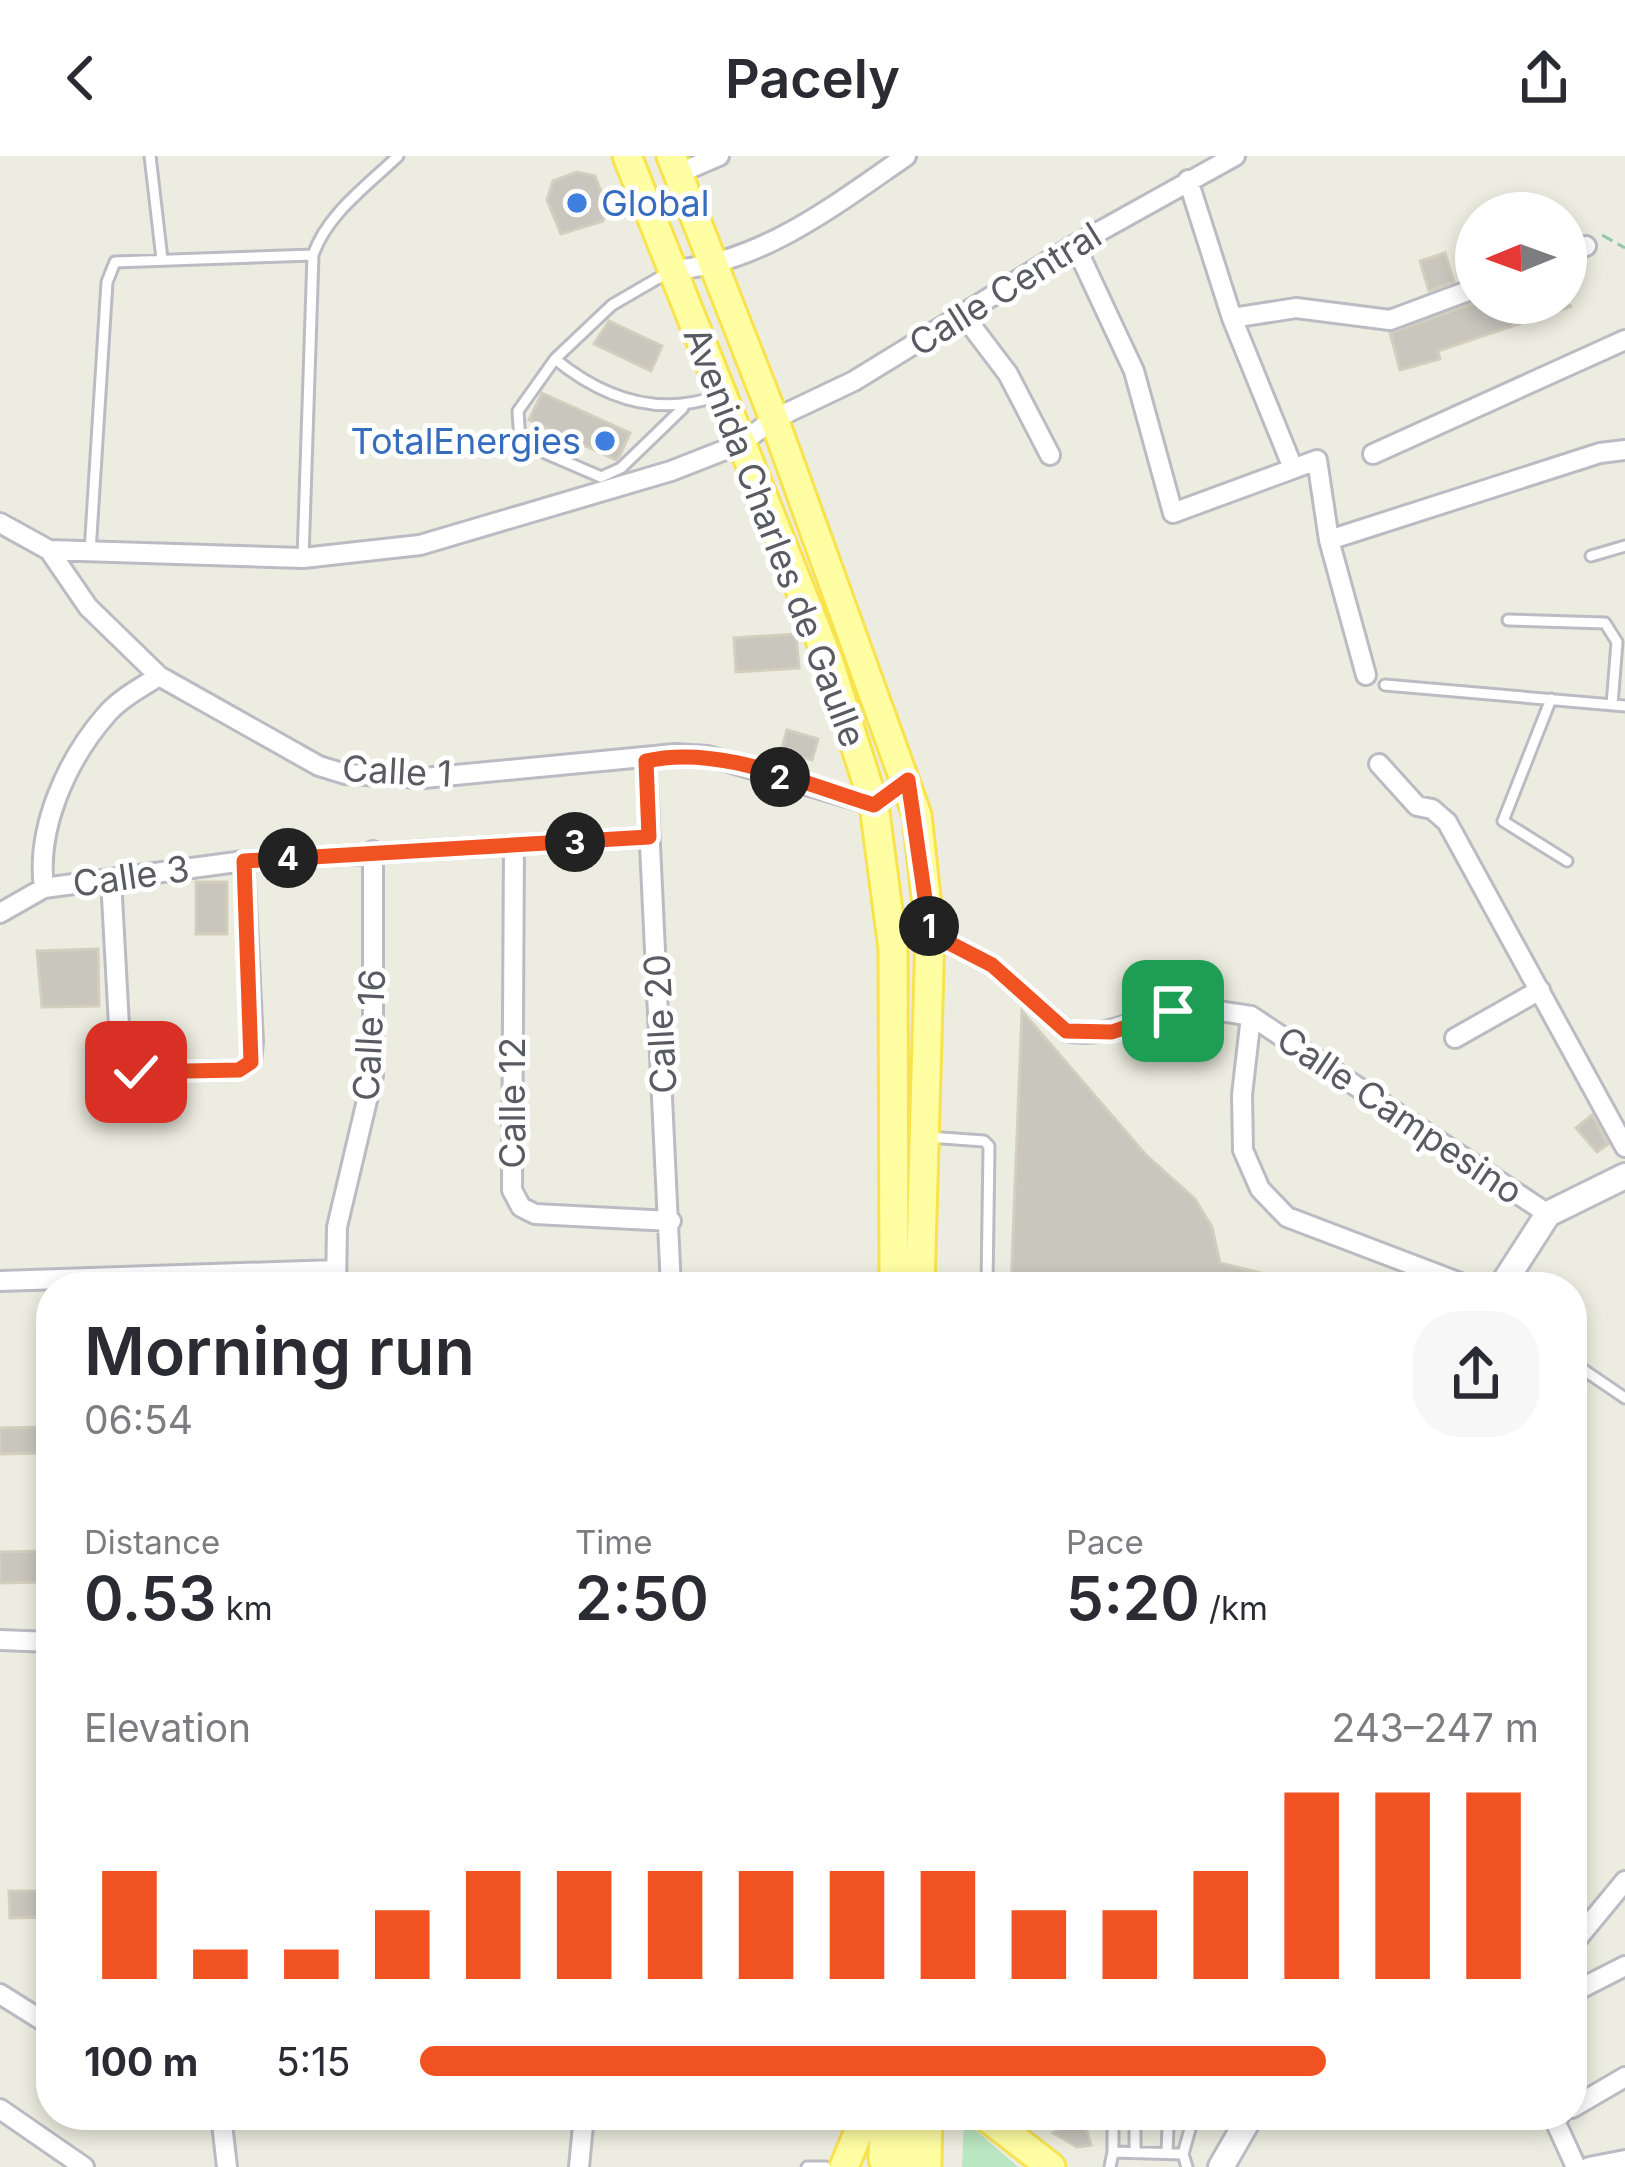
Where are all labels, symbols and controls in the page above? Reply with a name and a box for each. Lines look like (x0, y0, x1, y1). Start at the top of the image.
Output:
icon: back (48, 45, 114, 111)
icon: share (1511, 45, 1577, 111)
text: Pacely (725, 46, 900, 111)
place label: Global (601, 181, 710, 225)
marker: Global (564, 190, 590, 216)
north arrow (1455, 192, 1587, 324)
map controls (1455, 192, 1587, 324)
street label: Calle Central (901, 213, 1109, 365)
street label: Avenida Charles de Gaulle (675, 321, 875, 753)
place label: TotalEnergies (350, 419, 581, 463)
marker: TotalEnergies (592, 428, 618, 454)
street label: Calle 1 (341, 746, 453, 796)
pin: 2 (750, 747, 810, 807)
text: 2 (770, 757, 790, 797)
pin: 3 (545, 812, 605, 872)
text: 3 (564, 822, 586, 862)
pin: 4 (258, 828, 318, 888)
text: 4 (277, 838, 299, 878)
street label: Calle 3 (70, 846, 192, 906)
pin: 1 (899, 896, 959, 956)
text: 1 (922, 906, 936, 946)
street label: Calle 20 (634, 953, 686, 1095)
pin (1122, 960, 1224, 1062)
street label: Calle 16 (344, 968, 394, 1102)
icon: arrive (1140, 978, 1206, 1044)
street label: Calle Campesino (1269, 1017, 1531, 1213)
pin (85, 1021, 187, 1123)
street label: Calle 12 (490, 1037, 534, 1169)
icon: check (103, 1039, 169, 1105)
text: Morning run (84, 1311, 475, 1391)
button: share (1413, 1311, 1539, 1437)
text: 06:54 (84, 1396, 193, 1443)
text: Distance (84, 1522, 220, 1562)
text: Time (575, 1522, 652, 1562)
text: Pace (1066, 1522, 1144, 1562)
text: 0.53 (84, 1562, 216, 1634)
text: 2:50 (575, 1562, 709, 1634)
text: 5:20 (1066, 1562, 1200, 1634)
text: km (216, 1588, 273, 1628)
text: /km (1200, 1588, 1268, 1628)
text: Elevation (84, 1704, 251, 1751)
text: 243–247 m (1331, 1704, 1539, 1751)
text: 100 m (84, 2038, 198, 2085)
text: 5:15 (276, 2038, 351, 2085)

